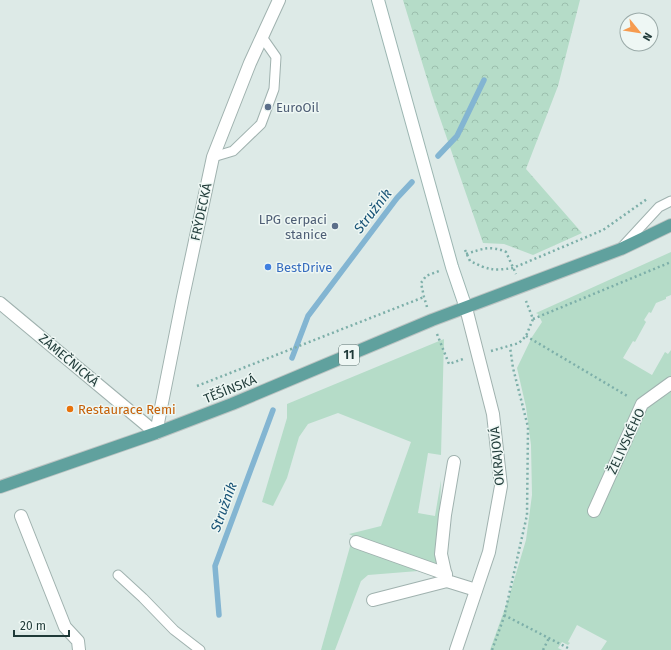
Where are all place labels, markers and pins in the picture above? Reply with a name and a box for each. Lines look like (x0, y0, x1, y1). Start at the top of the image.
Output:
place label: EuroOil (276, 100, 319, 115)
marker: EuroOil (263, 102, 273, 112)
place label: LPG cerpaci stanice (259, 212, 327, 242)
marker: LPG cerpaci stanice (330, 221, 340, 231)
place label: BestDrive (276, 260, 332, 275)
marker: BestDrive (263, 262, 273, 272)
place label: Restaurace Remi (78, 402, 176, 417)
marker: Restaurace Remi (65, 404, 75, 414)

